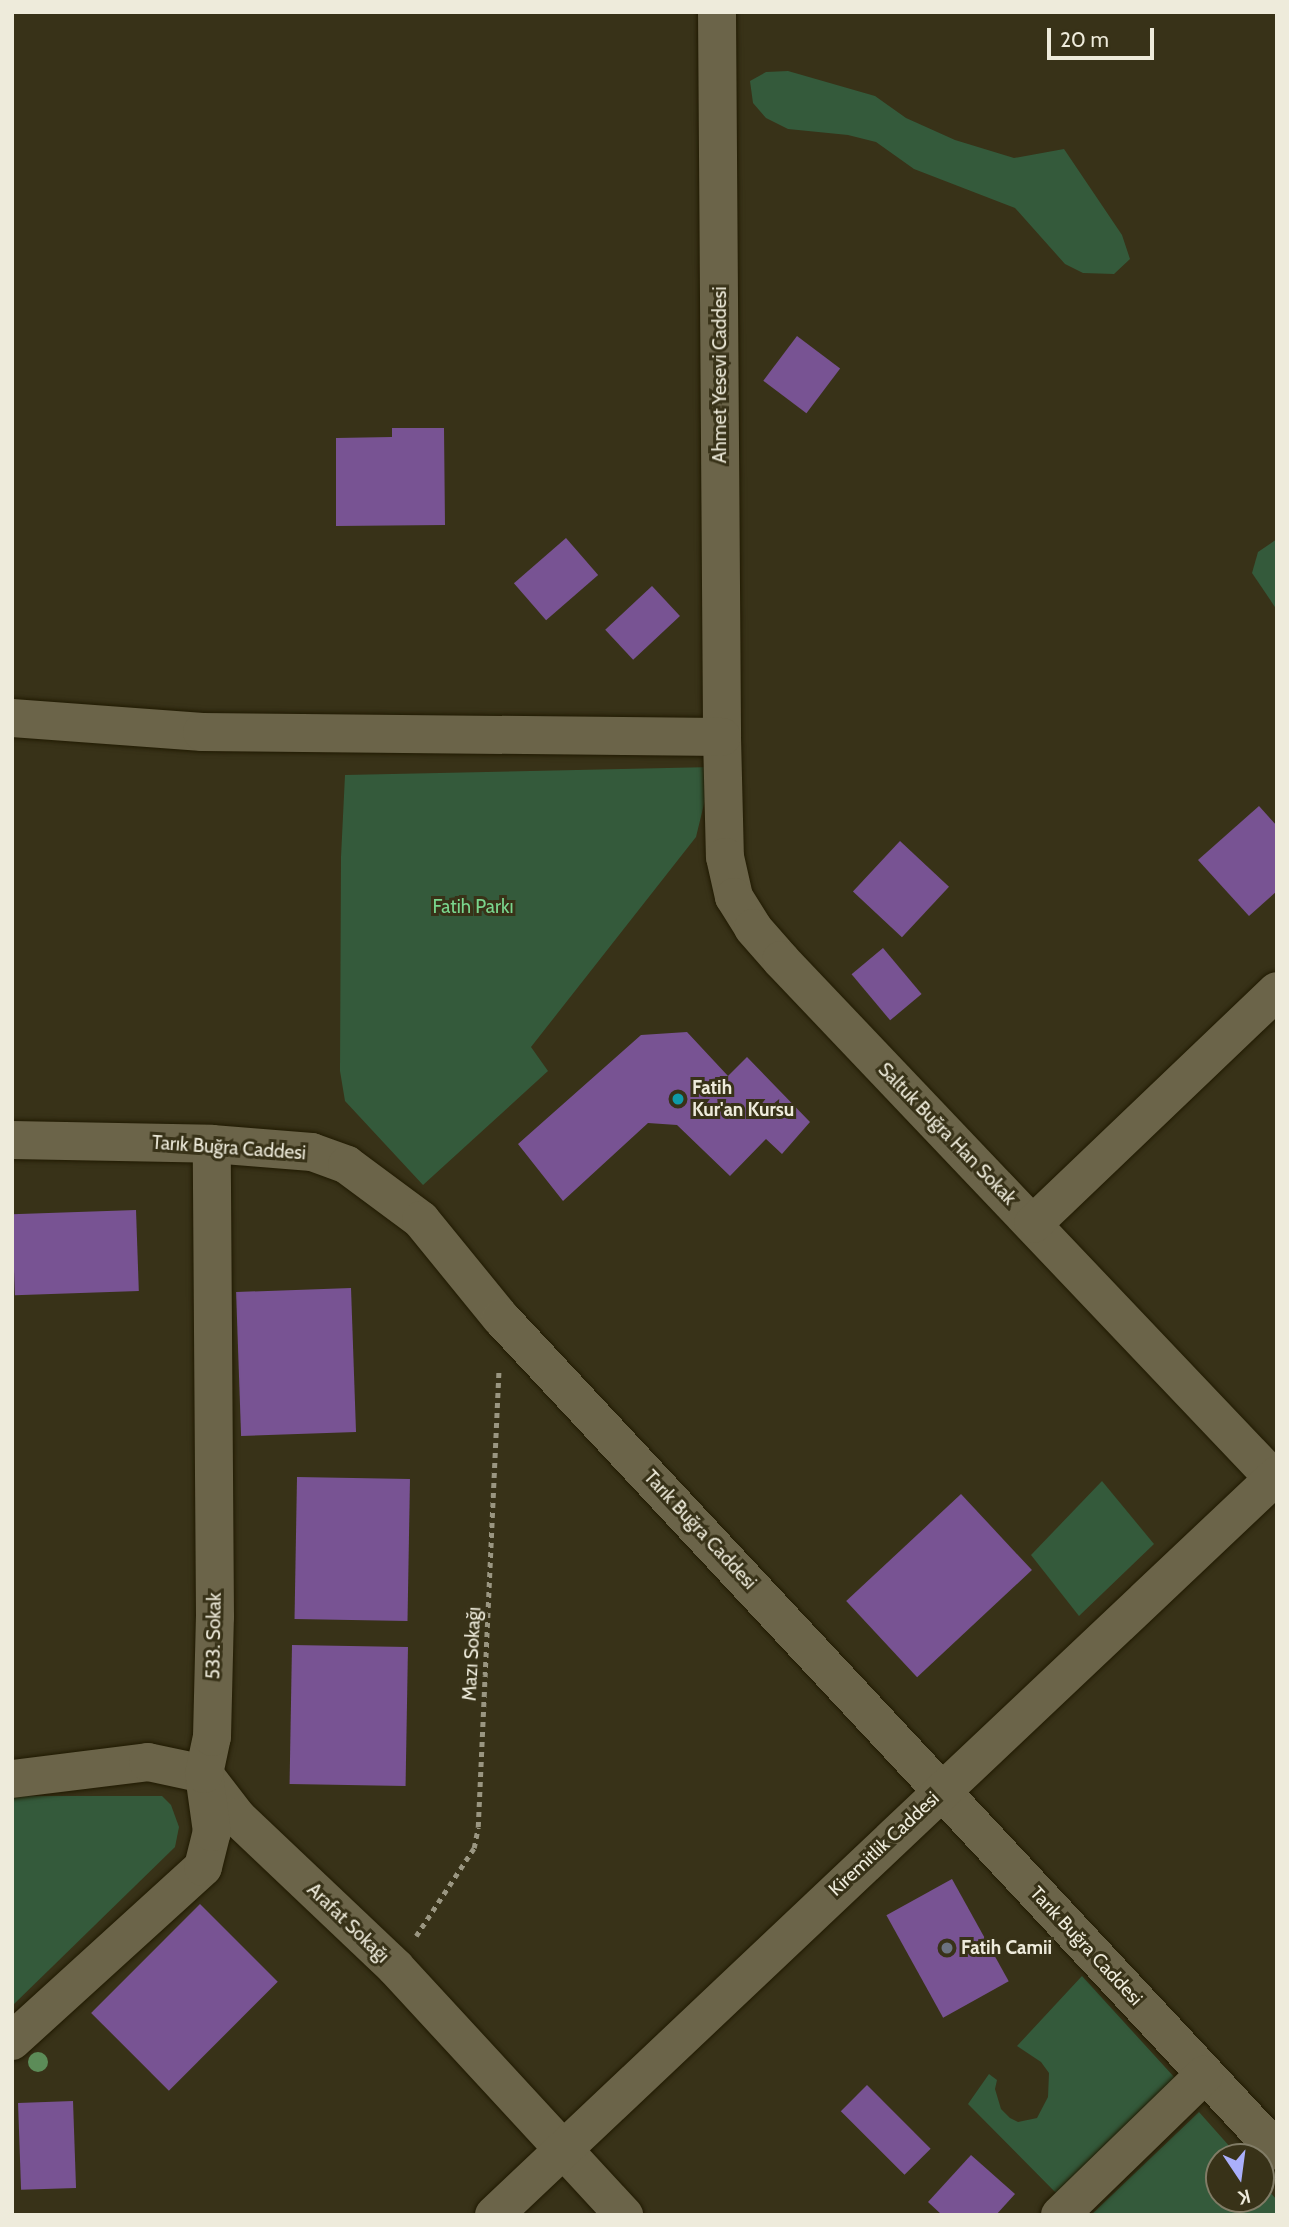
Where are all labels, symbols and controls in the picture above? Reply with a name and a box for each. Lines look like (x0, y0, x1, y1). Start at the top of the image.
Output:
scale bar (1051, 14, 1158, 58)
text: 20 m (1060, 27, 1109, 52)
street label: Ahmet Yesevi Caddesi (709, 287, 731, 463)
park label: Fatih Parkı (432, 896, 514, 918)
street label: Saltuk Buğra Han Sokak (873, 1058, 1021, 1210)
place label: Fatih Kur'an Kursu (692, 1077, 794, 1121)
marker: Fatih Kur'an Kursu (670, 1091, 686, 1107)
street label: Tarık Buğra Caddesi (151, 1131, 307, 1165)
street label: Tarık Buğra Caddesi (639, 1466, 761, 1594)
street label: 533. Sokak (202, 1592, 226, 1680)
street label: Mazı Sokağı (458, 1606, 486, 1702)
street label: Kiremitlik Caddesi (824, 1787, 944, 1901)
street label: Arafat Sokağı (302, 1878, 394, 1968)
street label: Tarık Buğra Caddesi (1025, 1882, 1147, 2010)
place label: Fatih Camii (961, 1937, 1052, 1959)
marker: Fatih Camii (939, 1940, 955, 1956)
north arrow (1205, 2143, 1275, 2213)
text: K (1236, 2184, 1253, 2210)

